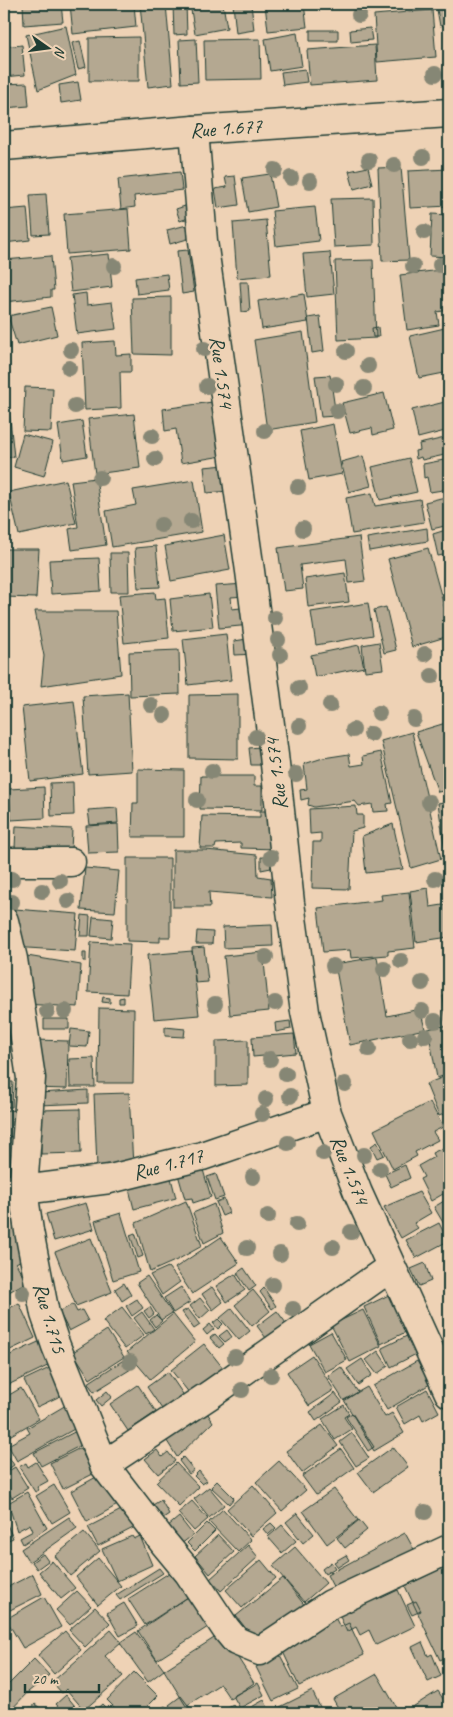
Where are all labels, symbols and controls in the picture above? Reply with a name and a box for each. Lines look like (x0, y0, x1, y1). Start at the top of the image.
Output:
north arrow (22, 22, 72, 72)
text: N (50, 45, 69, 60)
street label: Rue 1.677 (189, 112, 264, 143)
street label: Rue 1.574 (204, 334, 240, 412)
street label: Rue 1.574 (258, 734, 293, 811)
street label: Rue 1.574 (324, 1132, 377, 1211)
street label: Rue 1.717 (130, 1142, 208, 1186)
street label: Rue 1.715 (28, 1280, 73, 1358)
scale bar (25, 1662, 99, 1694)
text: 20 m (32, 1670, 59, 1689)

